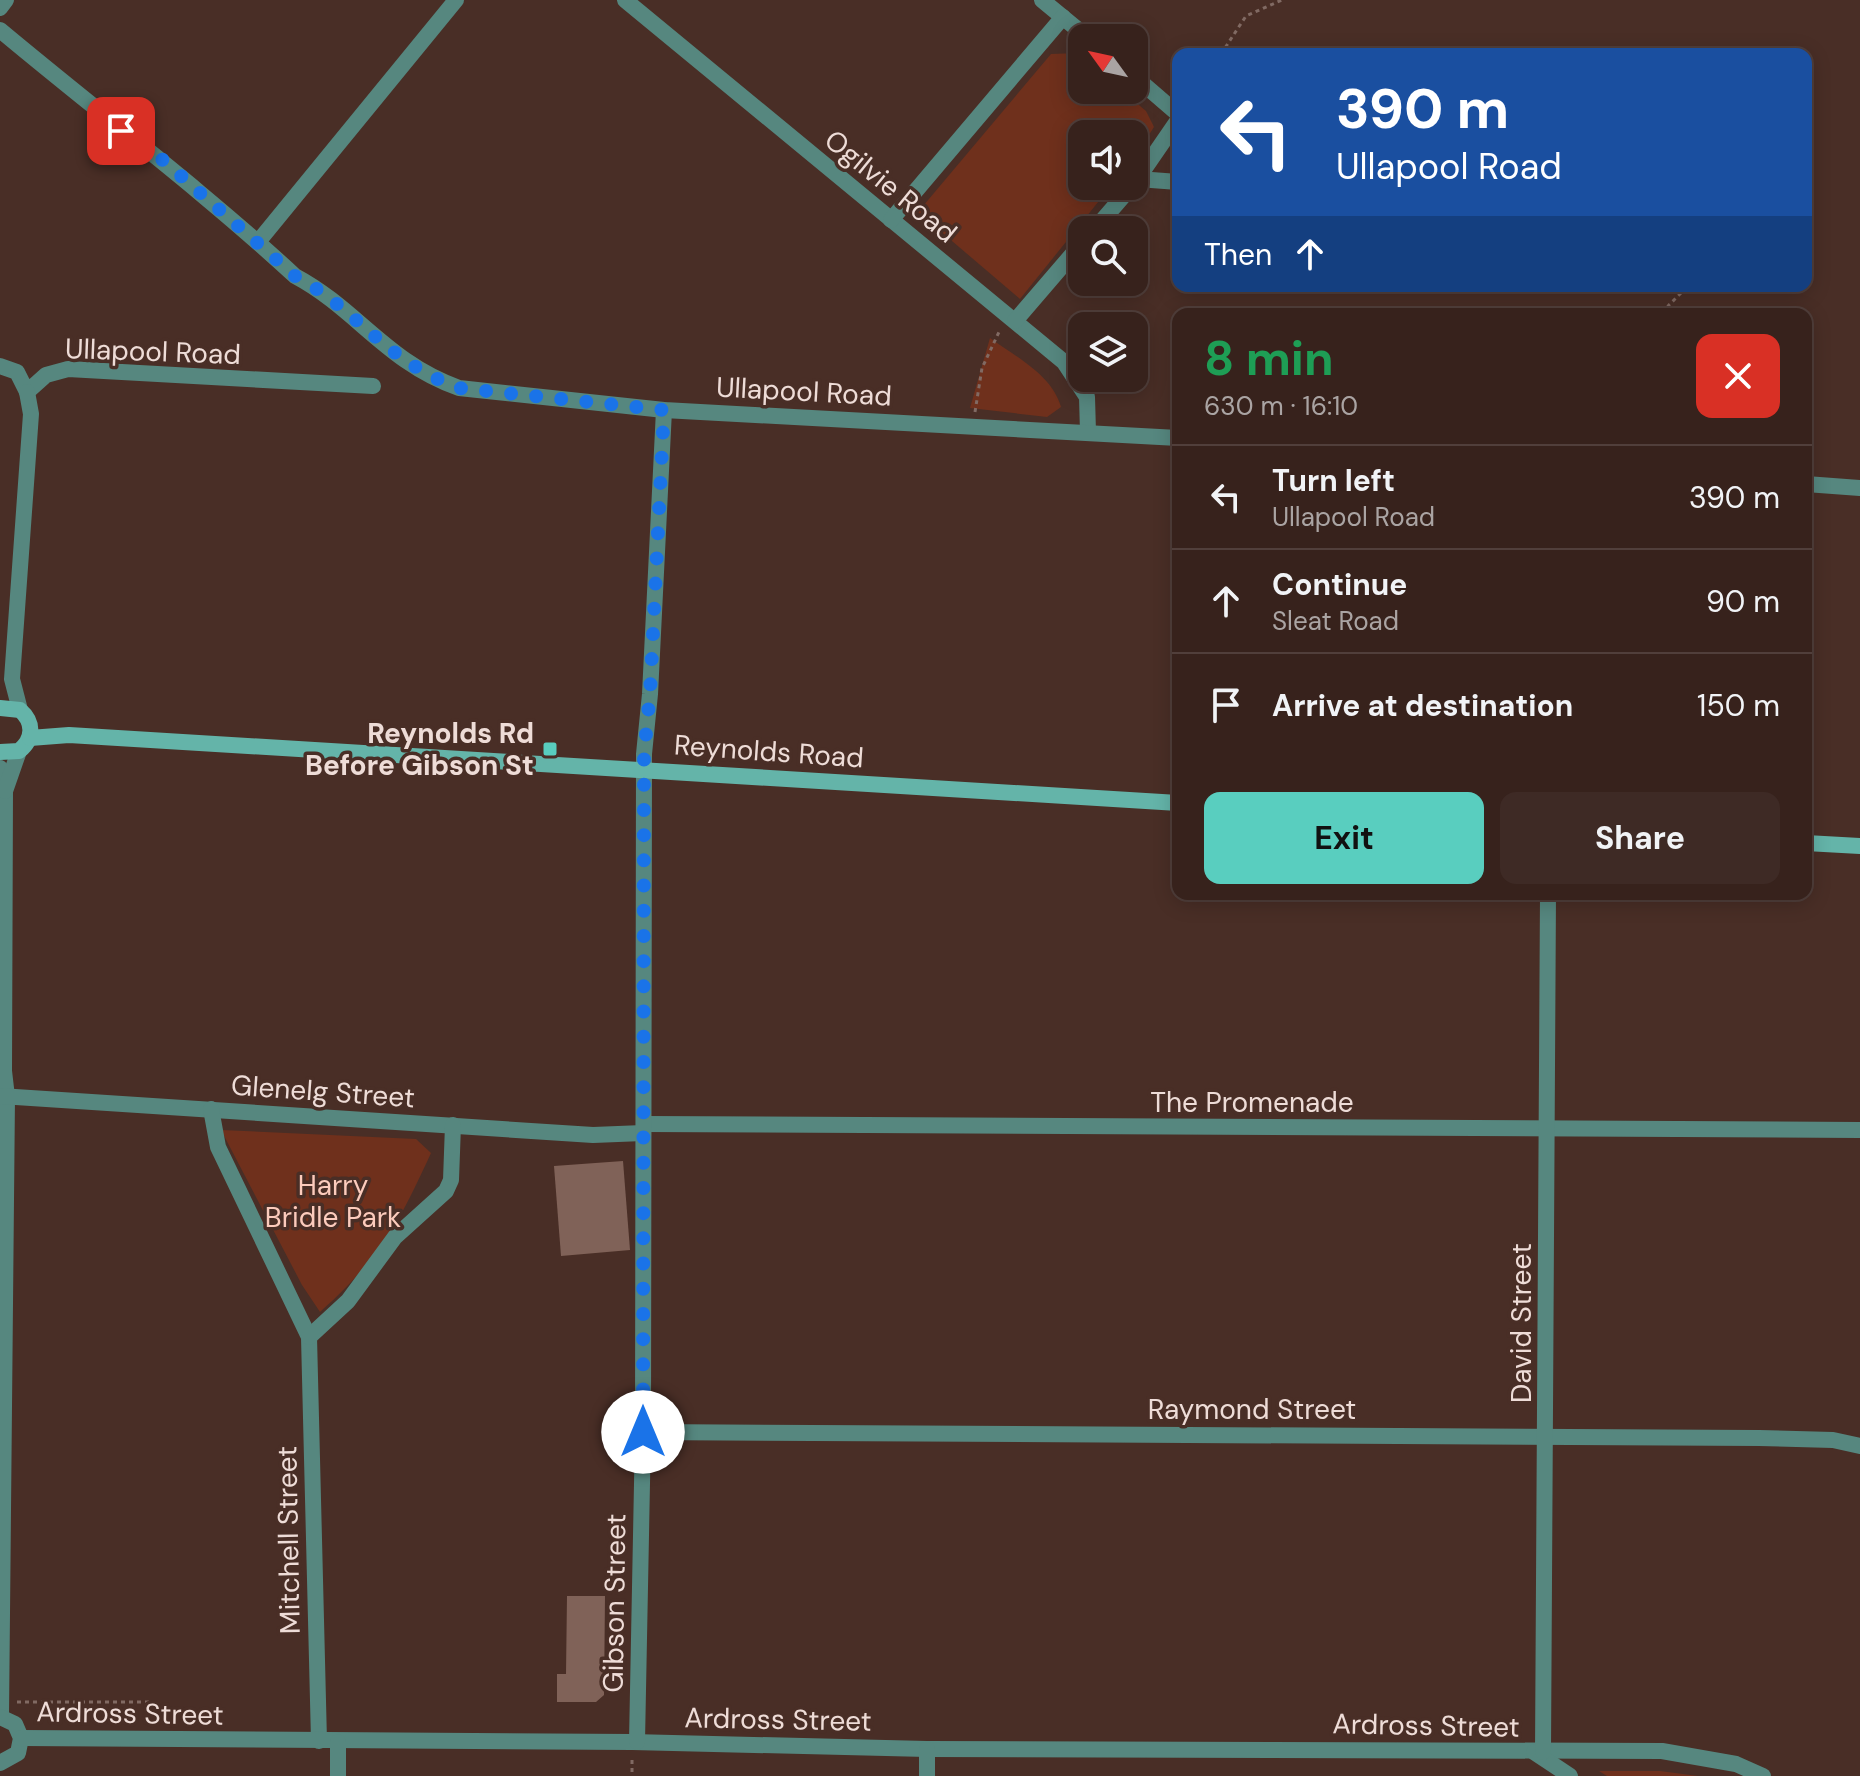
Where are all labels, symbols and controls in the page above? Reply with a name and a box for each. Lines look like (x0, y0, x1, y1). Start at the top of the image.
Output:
north arrow (1068, 24, 1148, 104)
map controls (1068, 24, 1148, 392)
text: 390 m (1336, 72, 1509, 145)
icon: left (1204, 80, 1308, 184)
pin (87, 97, 155, 165)
icon: arrive (99, 109, 143, 153)
button: sound (1068, 120, 1148, 200)
street label: Ogilvie Road (817, 122, 965, 251)
text: Ullapool Road (1336, 143, 1562, 190)
button: search (1068, 216, 1148, 296)
icon: ahead (1288, 232, 1332, 276)
text: Then (1204, 235, 1272, 274)
button: layers (1068, 312, 1148, 392)
text: 8 min (1204, 327, 1334, 390)
street label: Ullapool Road (65, 330, 241, 373)
button: close (1696, 334, 1780, 418)
street label: Ullapool Road (715, 368, 893, 415)
text: 630 m · 16:10 (1204, 389, 1358, 423)
text: Turn left (1272, 461, 1395, 500)
icon: left (1204, 475, 1248, 519)
text: 390 m (1689, 478, 1780, 517)
text: Ullapool Road (1272, 500, 1435, 534)
text: Continue (1272, 565, 1407, 604)
icon: ahead (1204, 579, 1248, 623)
text: 90 m (1706, 582, 1780, 621)
text: Sleat Road (1272, 604, 1399, 638)
icon: arrive (1204, 683, 1248, 727)
text: Arrive at destination (1272, 686, 1573, 725)
text: 150 m (1697, 686, 1780, 725)
place label: Reynolds Rd Before Gibson St (305, 715, 534, 784)
street label: Reynolds Road (673, 726, 865, 777)
marker: Reynolds Rd Before Gibson St (541, 740, 559, 758)
button: Exit (1204, 792, 1484, 884)
button: Share (1500, 792, 1780, 884)
street label: Glenelg Street (230, 1067, 416, 1116)
street label: The Promenade (1150, 1084, 1354, 1121)
park label: Harry Bridle Park (265, 1167, 401, 1236)
street label: David Street (1503, 1243, 1540, 1403)
position arrow (601, 1390, 685, 1474)
street label: Raymond Street (1148, 1391, 1356, 1428)
street label: Mitchell Street (268, 1446, 309, 1634)
street label: Gibson Street (594, 1513, 635, 1693)
street label: Ardross Street (36, 1693, 224, 1734)
street label: Ardross Street (684, 1699, 872, 1740)
street label: Ardross Street (1332, 1705, 1520, 1746)

